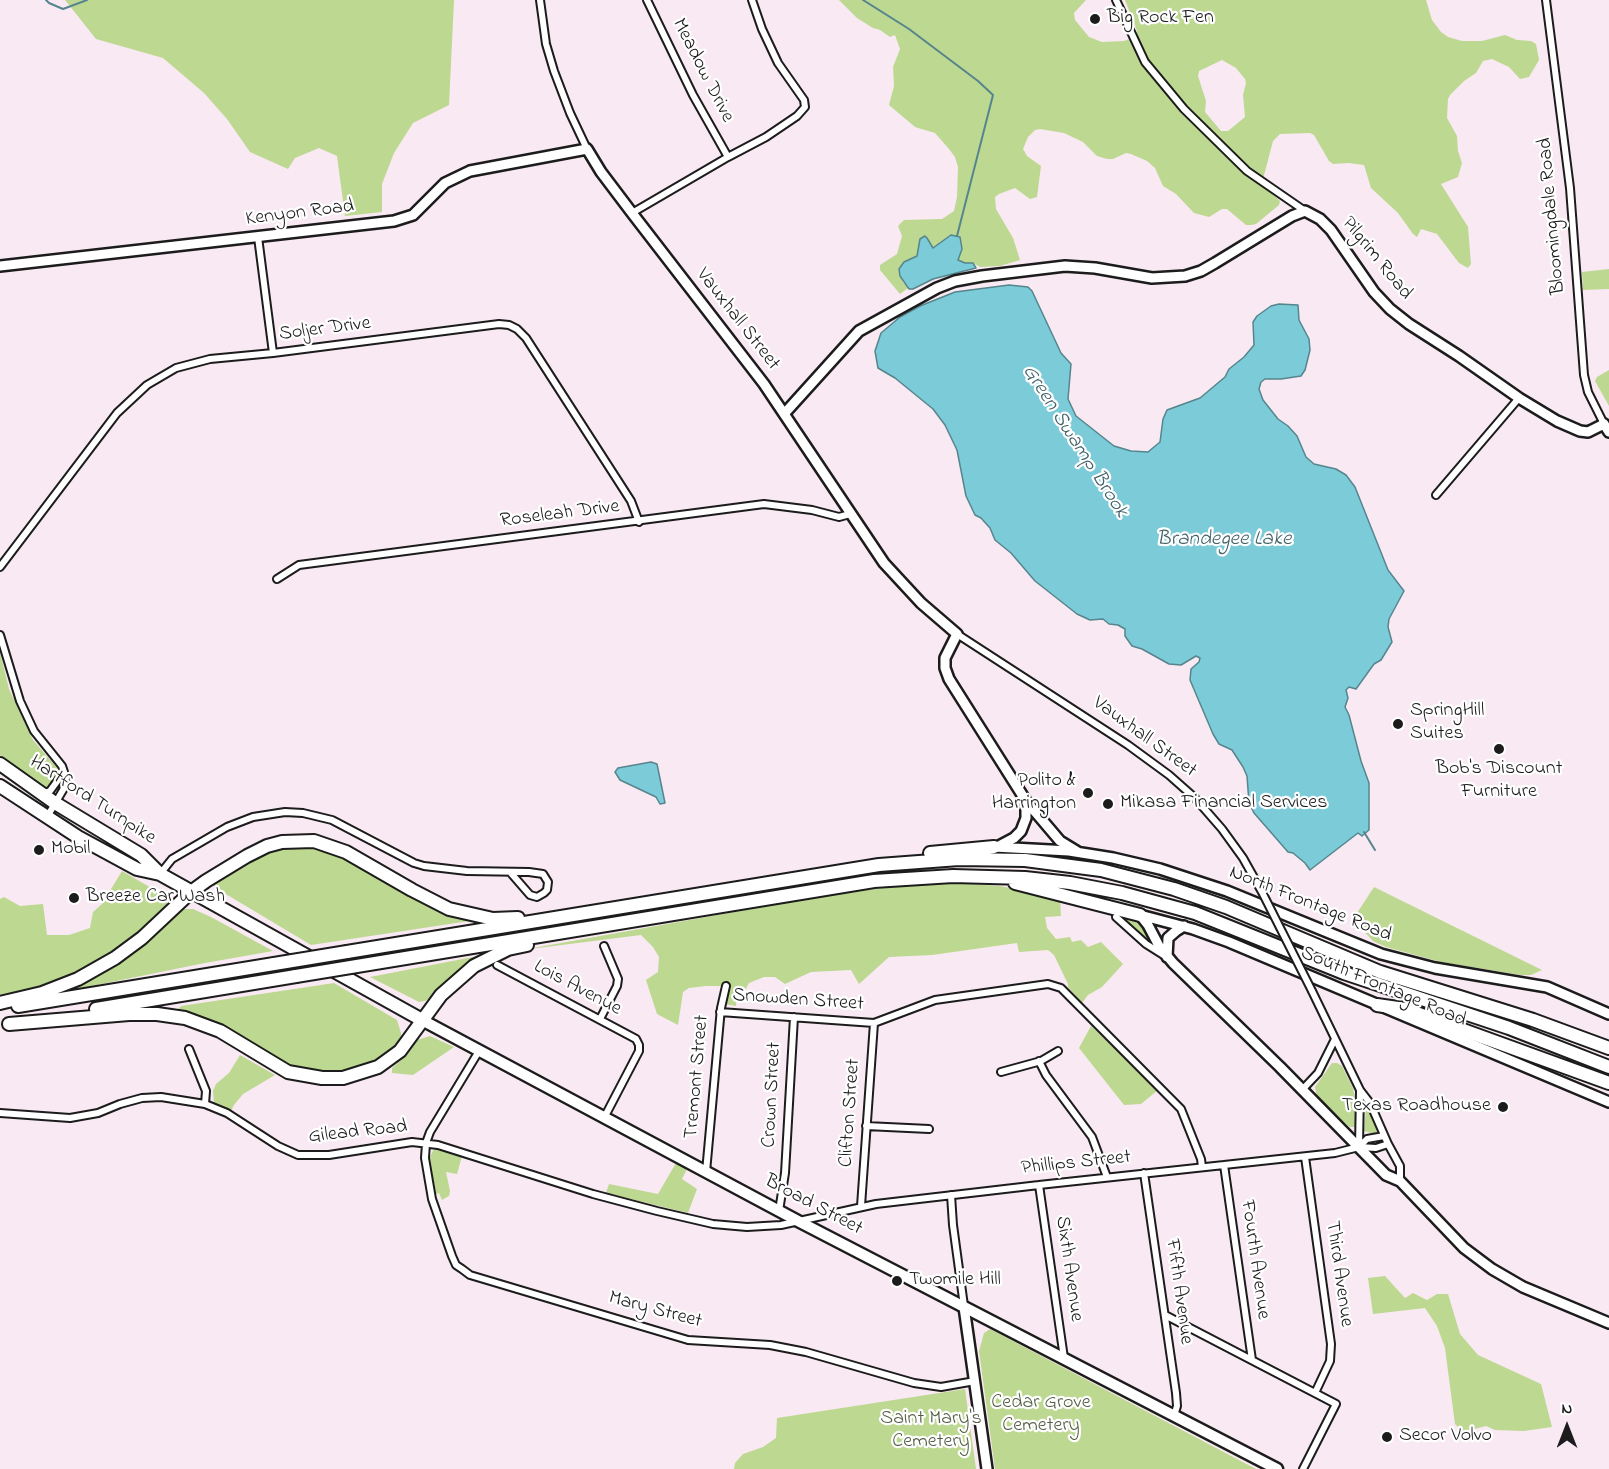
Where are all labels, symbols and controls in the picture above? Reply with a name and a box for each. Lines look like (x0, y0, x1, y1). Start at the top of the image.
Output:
place label: Big Rock Fen (1107, 7, 1214, 31)
marker: Big Rock Fen (1088, 12, 1102, 26)
street label: Meadow Drive (666, 15, 738, 127)
street label: Bloomingdale Road (1534, 137, 1572, 295)
street label: Kenyon Road (244, 195, 356, 233)
street label: Pilgrim Road (1335, 213, 1417, 305)
street label: Vauxhall Street (690, 264, 784, 376)
street label: Soljer Drive (278, 312, 372, 348)
water label: Green Swamp Brook (1015, 361, 1133, 523)
street label: Roseleah Drive (499, 496, 621, 534)
water label: Brandegee Lake (1157, 528, 1291, 554)
street label: Vauxhall Street (1087, 692, 1201, 784)
place label: SpringHill Suites (1410, 700, 1484, 747)
marker: SpringHill Suites (1391, 717, 1405, 731)
marker: Bob's Discount Furniture (1492, 742, 1506, 756)
street label: Hartford Turnpike (24, 751, 160, 851)
place label: Bob's Discount Furniture (1436, 758, 1562, 805)
place label: Polito & Harrington (992, 770, 1076, 817)
marker: Polito & Harrington (1081, 786, 1095, 800)
place label: Mikasa Financial Services (1120, 792, 1327, 816)
marker: Mikasa Financial Services (1101, 797, 1115, 811)
place label: Mobil (51, 838, 90, 862)
marker: Mobil (32, 843, 46, 857)
street label: North Frontage Road (1225, 861, 1395, 949)
place label: Breeze Car Wash (86, 886, 225, 910)
marker: Breeze Car Wash (67, 891, 81, 905)
street label: South Frontage Road (1297, 942, 1469, 1034)
street label: Lois Avenue (529, 956, 625, 1022)
street label: Snowden Street (732, 984, 864, 1018)
street label: Tremont Street (681, 1014, 715, 1140)
street label: Crown Street (758, 1041, 788, 1149)
street label: Clifton Street (835, 1058, 867, 1168)
place label: Texas Roadhouse (1342, 1095, 1491, 1119)
marker: Texas Roadhouse (1496, 1100, 1510, 1114)
street label: Gilead Road (308, 1116, 408, 1150)
street label: Phillips Street (1020, 1146, 1132, 1182)
street label: Broad Street (760, 1170, 866, 1242)
street label: Fourth Avenue (1234, 1199, 1274, 1321)
street label: Sixth Avenue (1049, 1215, 1087, 1323)
street label: Third Avenue (1319, 1219, 1357, 1329)
street label: Fifth Avenue (1159, 1238, 1197, 1346)
place label: Twomile Hill (909, 1269, 1001, 1293)
marker: Twomile Hill (890, 1274, 904, 1288)
street label: Mary Street (606, 1287, 704, 1335)
park label: Cedar Grove Cemetery (991, 1392, 1091, 1439)
north arrow (1537, 1397, 1597, 1457)
text: N (1562, 1397, 1572, 1421)
park label: Saint Mary's Cemetery (880, 1408, 982, 1455)
place label: Secor Volvo (1399, 1425, 1492, 1449)
marker: Secor Volvo (1380, 1430, 1394, 1444)

